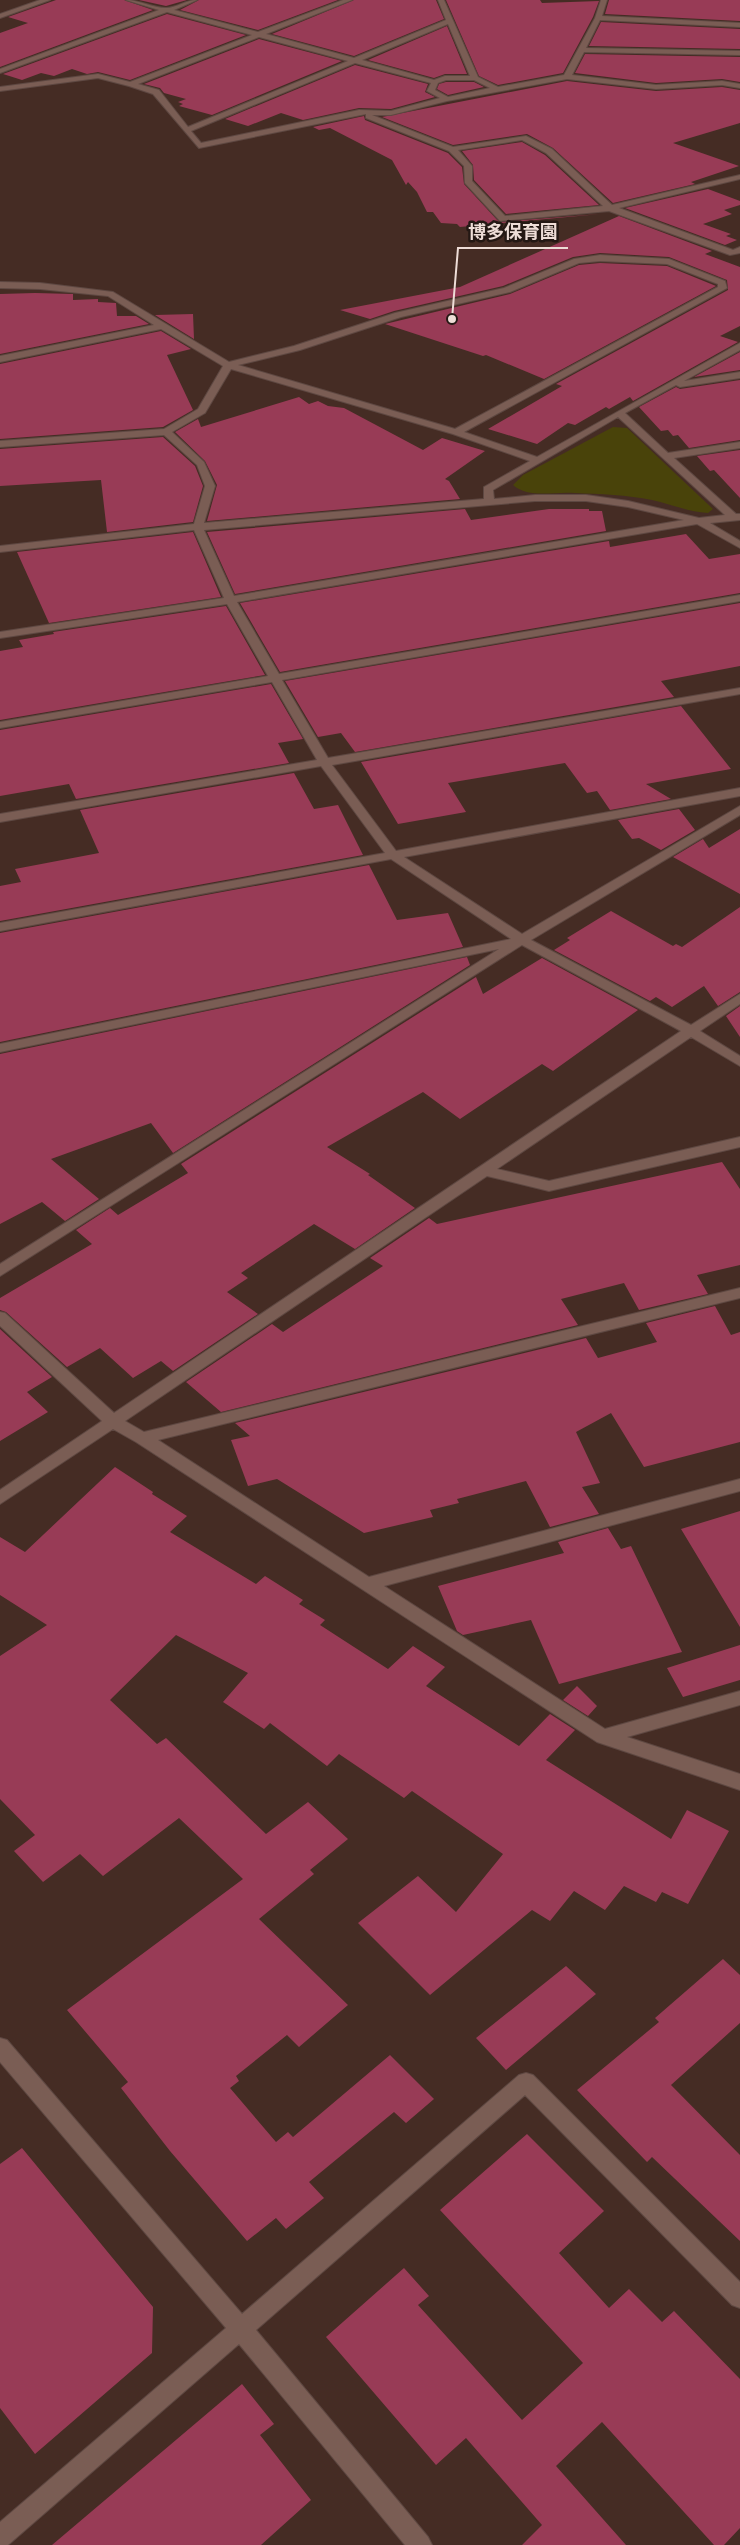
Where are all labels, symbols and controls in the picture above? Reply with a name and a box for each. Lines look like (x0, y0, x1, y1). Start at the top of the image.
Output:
callout: 博多保育園 (458, 215, 568, 248)
text: 博多保育園 (468, 221, 558, 242)

